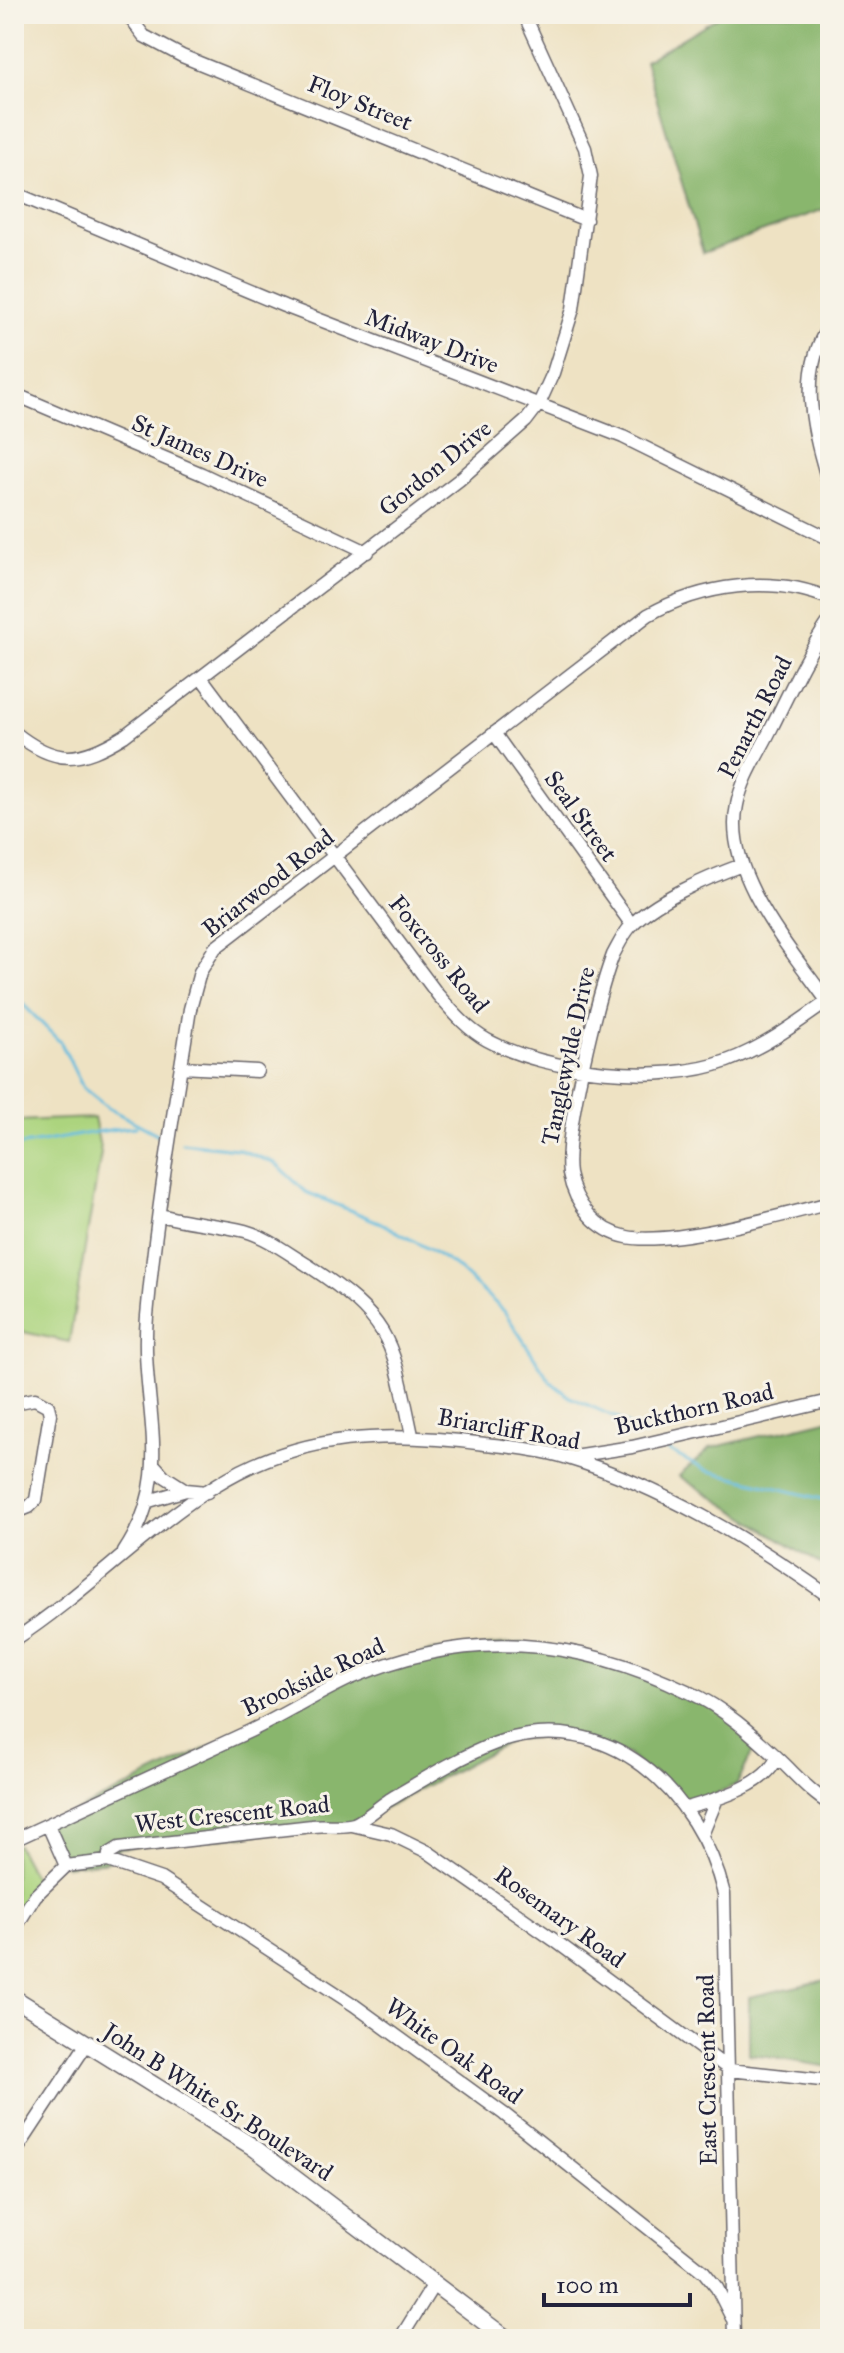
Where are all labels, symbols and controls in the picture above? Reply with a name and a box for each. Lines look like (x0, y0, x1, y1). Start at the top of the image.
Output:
street label: Floy Street (303, 68, 417, 138)
street label: Midway Drive (361, 302, 503, 380)
street label: St James Drive (127, 408, 273, 494)
street label: Gordon Drive (372, 413, 498, 523)
street label: Penarth Road (711, 651, 799, 783)
street label: Seal Street (538, 765, 624, 868)
street label: Briarwood Road (196, 822, 340, 944)
street label: Foxcross Road (382, 889, 496, 1019)
street label: Tanglewylde Drive (534, 964, 602, 1148)
street label: Buckthorn Road (612, 1376, 776, 1442)
street label: Briarcliff Road (435, 1402, 583, 1456)
street label: Brookside Road (237, 1631, 389, 1723)
street label: West Crescent Road (133, 1789, 331, 1839)
street label: Rosemary Road (489, 1859, 631, 1975)
street label: East Crescent Road (690, 1974, 724, 2166)
street label: White Oak Road (380, 1991, 528, 2111)
street label: John B White Sr Boulevard (95, 2015, 339, 2188)
scale bar (544, 2257, 690, 2307)
text: 100 m (556, 2270, 619, 2300)

